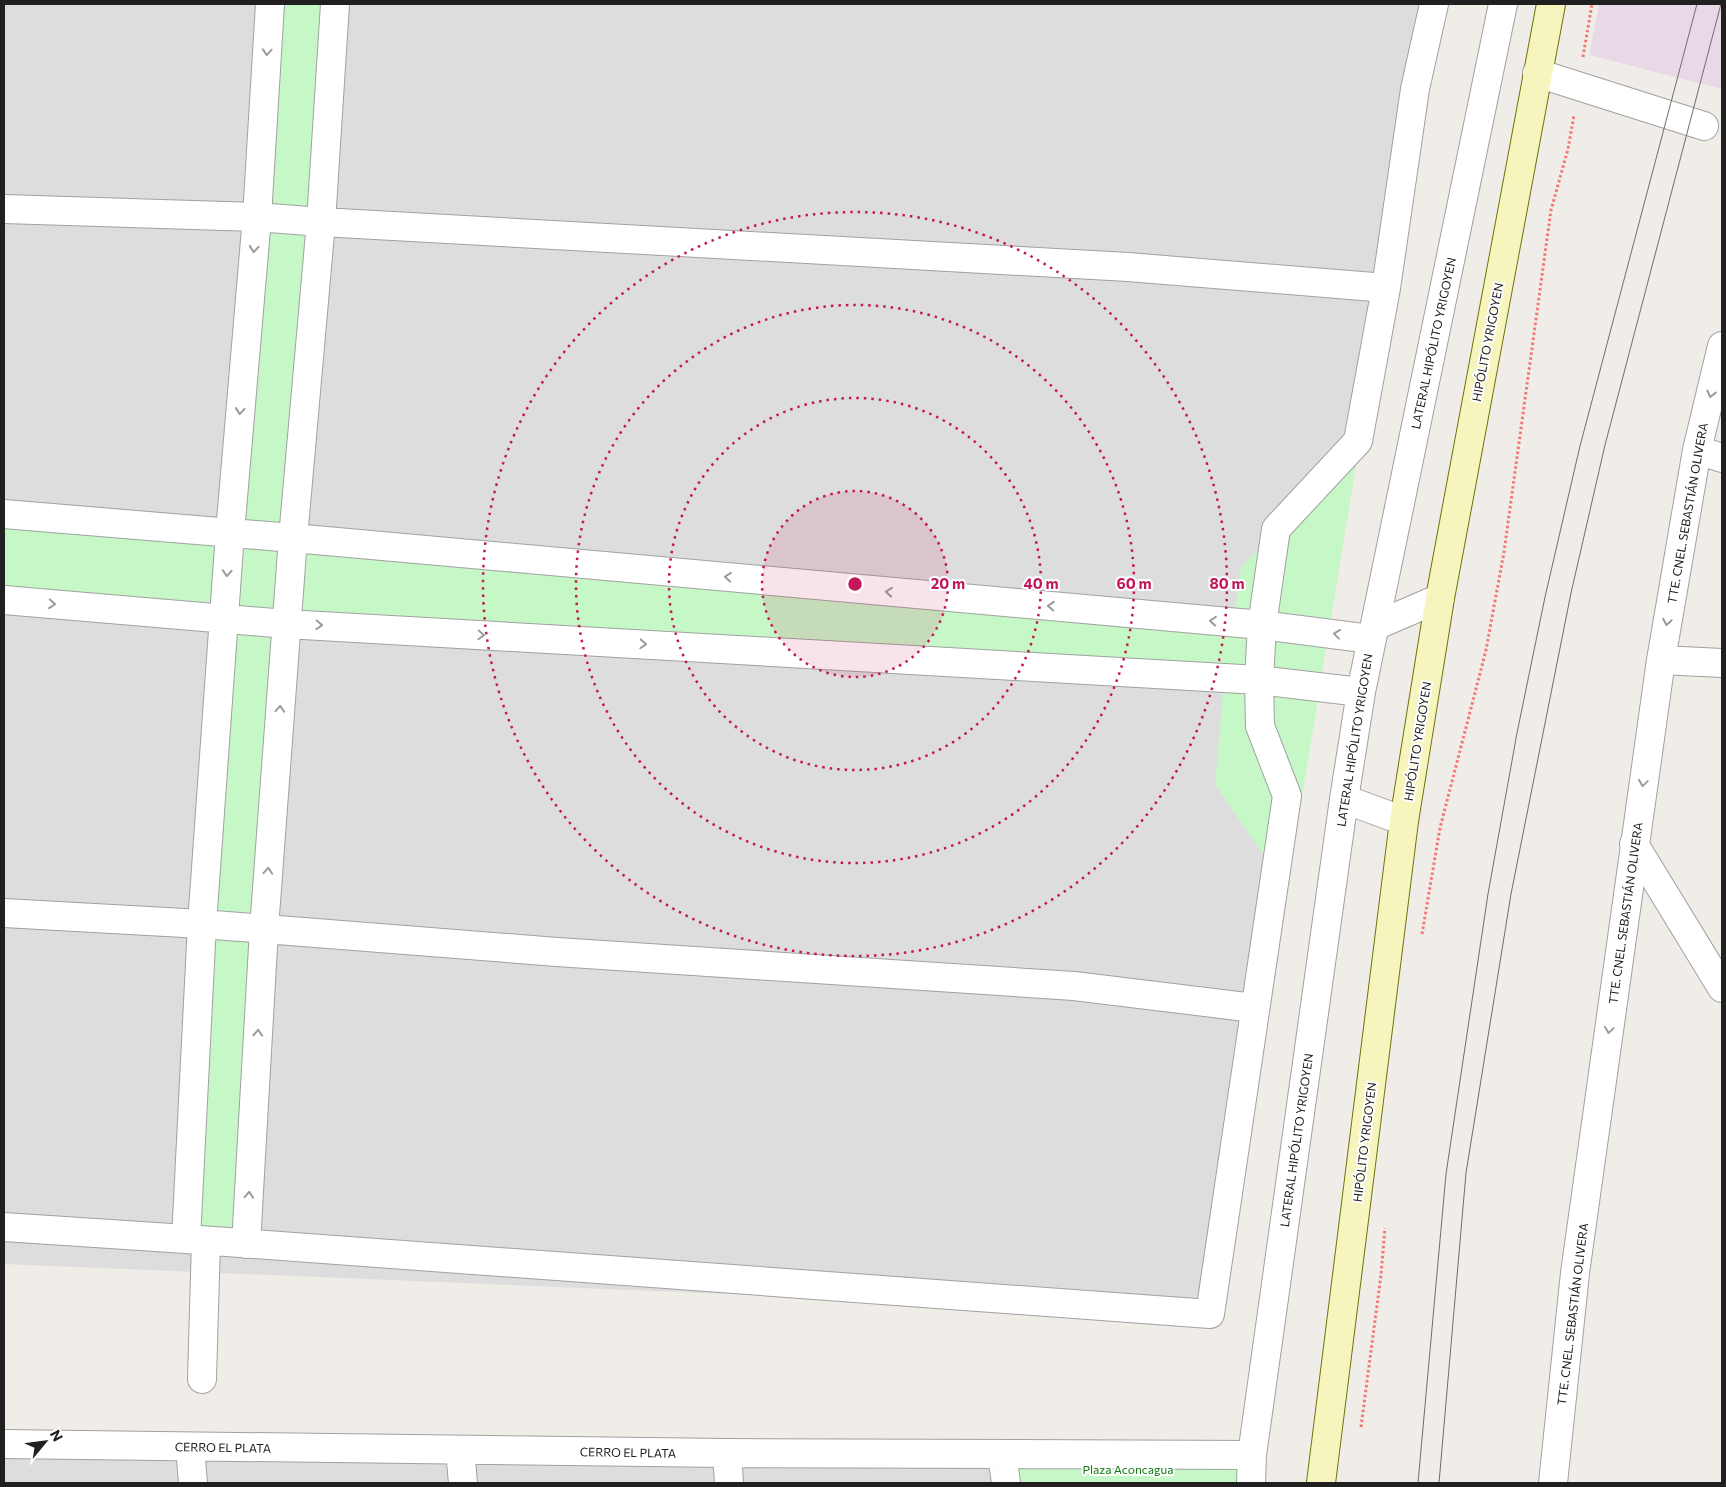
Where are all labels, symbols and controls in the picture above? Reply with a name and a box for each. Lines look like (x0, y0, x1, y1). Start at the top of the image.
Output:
one-way arrow (262, 49, 273, 57)
one-way arrow (249, 246, 260, 254)
street label: LATERAL HIPÓLITO YRIGOYEN (1408, 256, 1458, 430)
street label: HIPÓLITO YRIGOYEN (1469, 281, 1505, 403)
one-way arrow (1706, 389, 1717, 398)
one-way arrow (235, 408, 246, 416)
street label: TTE. CNEL. SEBASTIÁN OLIVERA (1664, 421, 1710, 605)
one-way arrow (222, 570, 233, 578)
one-way arrow (723, 572, 731, 583)
text: 20 m (931, 574, 965, 592)
text: 40 m (1023, 574, 1059, 592)
text: 60 m (1116, 574, 1152, 592)
text: 80 m (1209, 574, 1245, 592)
centre of rings (846, 575, 864, 593)
one-way arrow (885, 587, 893, 598)
one-way arrow (49, 598, 57, 609)
one-way arrow (1047, 601, 1055, 612)
one-way arrow (1209, 616, 1217, 627)
one-way arrow (1663, 617, 1673, 626)
one-way arrow (315, 620, 323, 631)
one-way arrow (477, 629, 485, 640)
one-way arrow (1333, 630, 1342, 640)
one-way arrow (640, 639, 648, 650)
street label: LATERAL HIPÓLITO YRIGOYEN (1333, 652, 1375, 828)
street label: HIPÓLITO YRIGOYEN (1401, 680, 1433, 802)
one-way arrow (274, 705, 285, 713)
one-way arrow (1639, 778, 1649, 787)
street label: TTE. CNEL. SEBASTIÁN OLIVERA (1605, 821, 1645, 1005)
one-way arrow (262, 867, 273, 875)
one-way arrow (1604, 1026, 1615, 1034)
one-way arrow (253, 1029, 263, 1036)
street label: LATERAL HIPÓLITO YRIGOYEN (1277, 1052, 1315, 1228)
street label: HIPÓLITO YRIGOYEN (1350, 1081, 1378, 1203)
one-way arrow (244, 1191, 255, 1199)
street label: TTE. CNEL. SEBASTIÁN OLIVERA (1554, 1222, 1590, 1406)
north arrow (20, 1417, 70, 1467)
text: N (47, 1427, 67, 1444)
street label: CERRO EL PLATA (175, 1439, 271, 1455)
street label: CERRO EL PLATA (580, 1444, 676, 1460)
park label: Plaza Aconcagua (1082, 1462, 1174, 1476)

